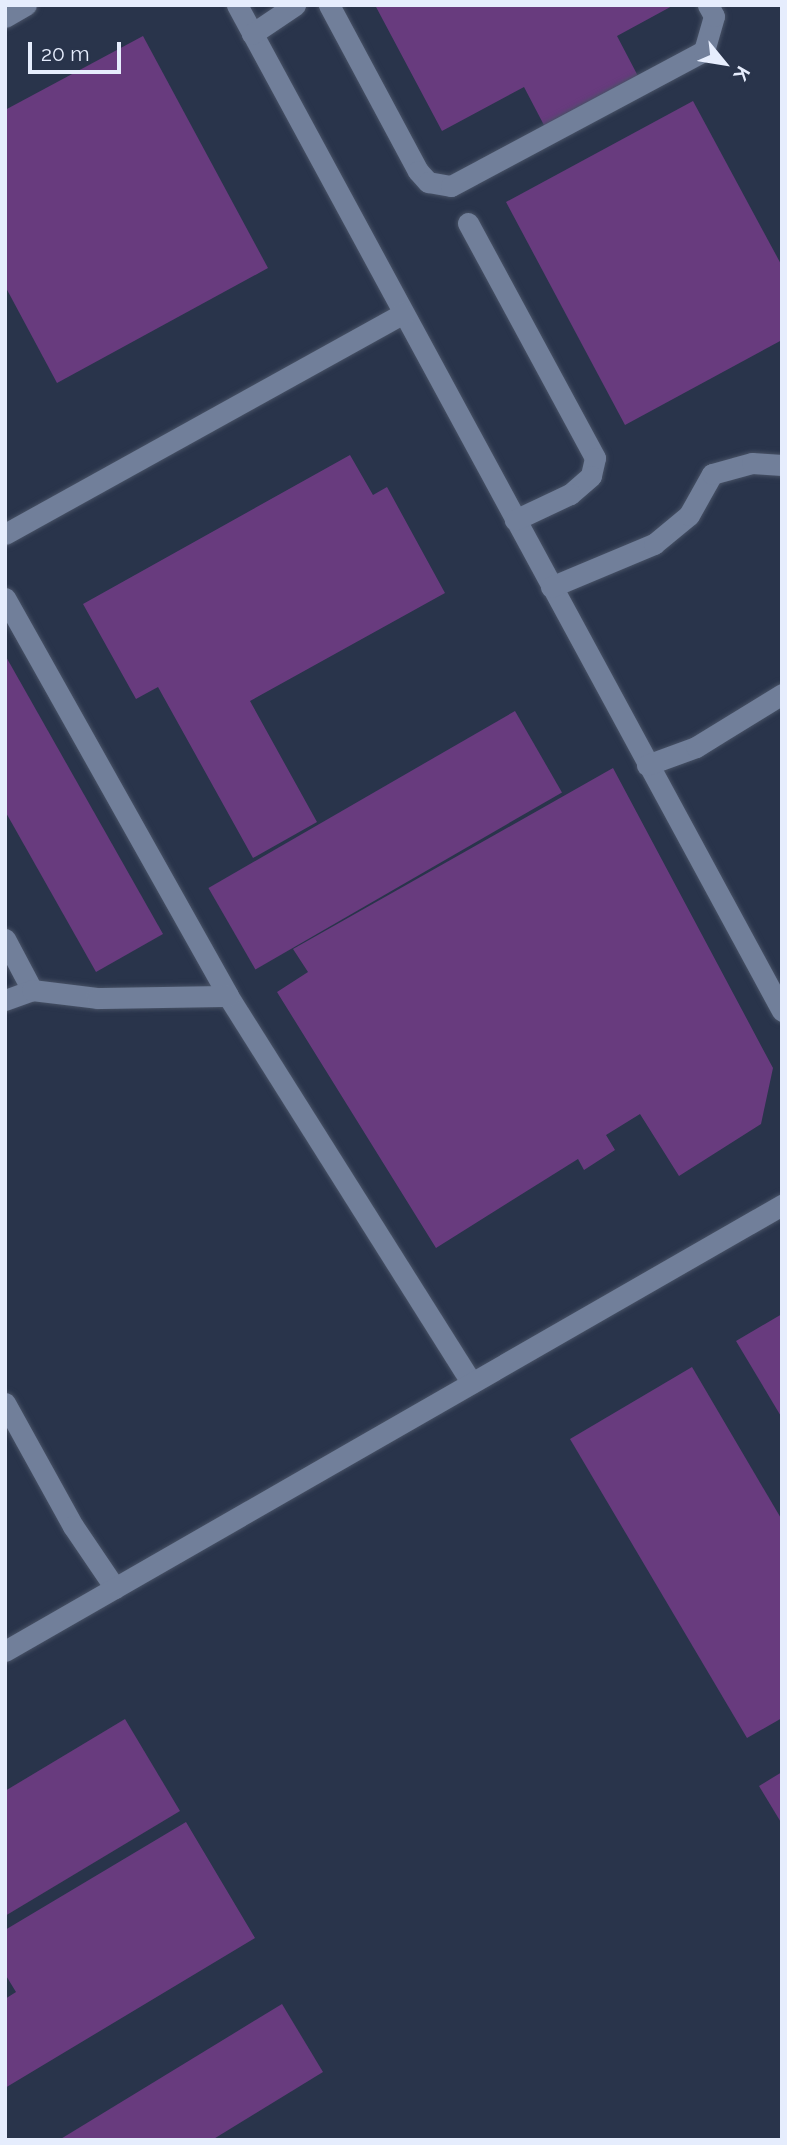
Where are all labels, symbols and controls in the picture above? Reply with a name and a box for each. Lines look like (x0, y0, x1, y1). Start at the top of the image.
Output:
scale bar (32, 28, 124, 72)
north arrow (689, 28, 759, 98)
text: 20 m (41, 41, 89, 66)
text: K (729, 62, 755, 85)

